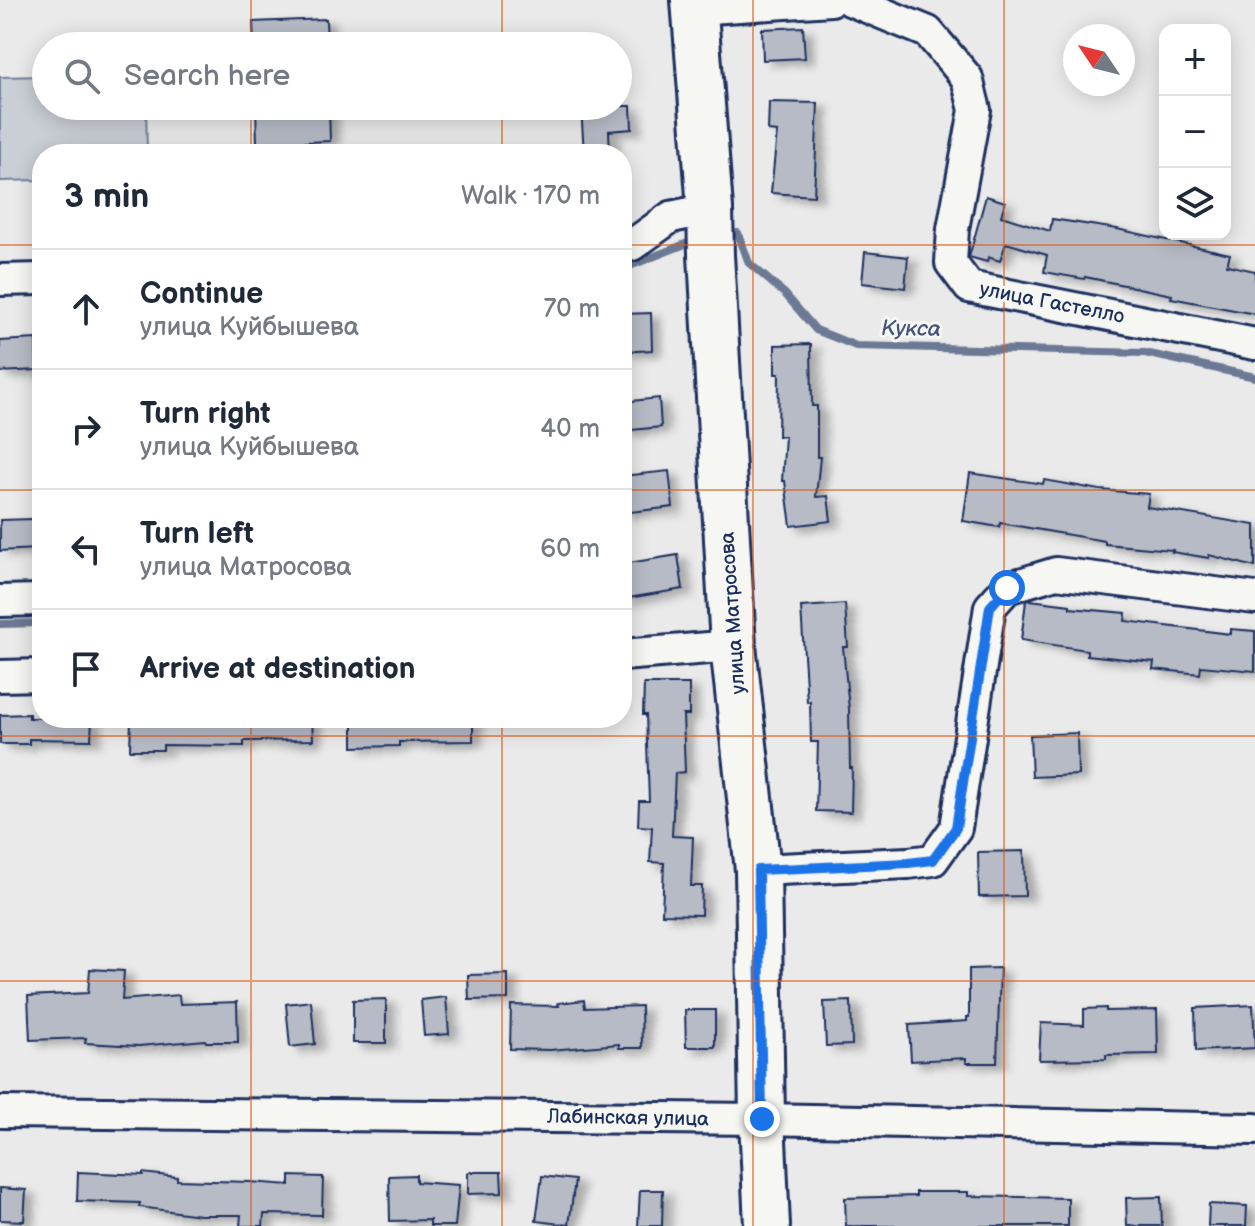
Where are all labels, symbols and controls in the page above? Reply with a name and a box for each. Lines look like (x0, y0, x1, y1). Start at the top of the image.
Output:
north arrow (1063, 24, 1135, 96)
map controls (1159, 24, 1231, 240)
button: + (1159, 24, 1231, 96)
search box (32, 32, 632, 120)
icon: search (60, 54, 104, 98)
text: Search here (124, 58, 290, 94)
button: − (1159, 96, 1231, 168)
button: layers (1159, 168, 1231, 240)
text: 3 min (64, 176, 149, 217)
text: Walk · 170 m (461, 181, 600, 212)
text: Continue (140, 276, 263, 312)
street label: улица Гастелло (978, 277, 1126, 329)
icon: ahead (64, 287, 108, 331)
text: 70 m (543, 294, 600, 325)
text: улица Куйбышева (140, 312, 359, 343)
water label: Кукса (881, 315, 941, 343)
text: Turn right (140, 396, 271, 432)
icon: right (64, 407, 108, 451)
text: 40 m (540, 414, 600, 445)
text: улица Куйбышева (140, 432, 359, 463)
text: Turn left (140, 516, 254, 552)
icon: left (64, 527, 108, 571)
street label: улица Матросова (715, 531, 751, 695)
text: 60 m (540, 534, 600, 565)
text: улица Матросова (140, 552, 352, 583)
route start (989, 570, 1025, 606)
icon: arrive (64, 647, 108, 691)
text: Arrive at destination (140, 651, 416, 687)
route end (744, 1101, 780, 1137)
street label: Лабинская улица (546, 1105, 709, 1131)

